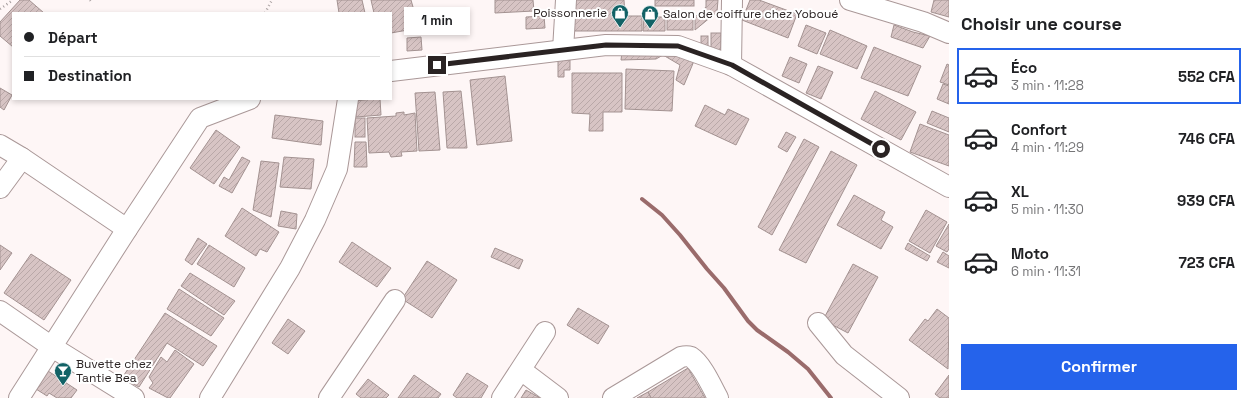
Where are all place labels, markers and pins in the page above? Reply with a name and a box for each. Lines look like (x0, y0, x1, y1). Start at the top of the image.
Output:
shop icon: Poissonnerie (610, 3, 630, 28)
shop icon: Salon de coiffure chez Yoboué (640, 4, 660, 29)
place label: Poissonnerie (533, 5, 607, 21)
place label: Salon de coiffure chez Yoboué (663, 6, 838, 22)
place label: Buvette chez Tantie Bea (76, 356, 152, 386)
bar icon: Buvette chez Tantie Bea (53, 361, 73, 386)

